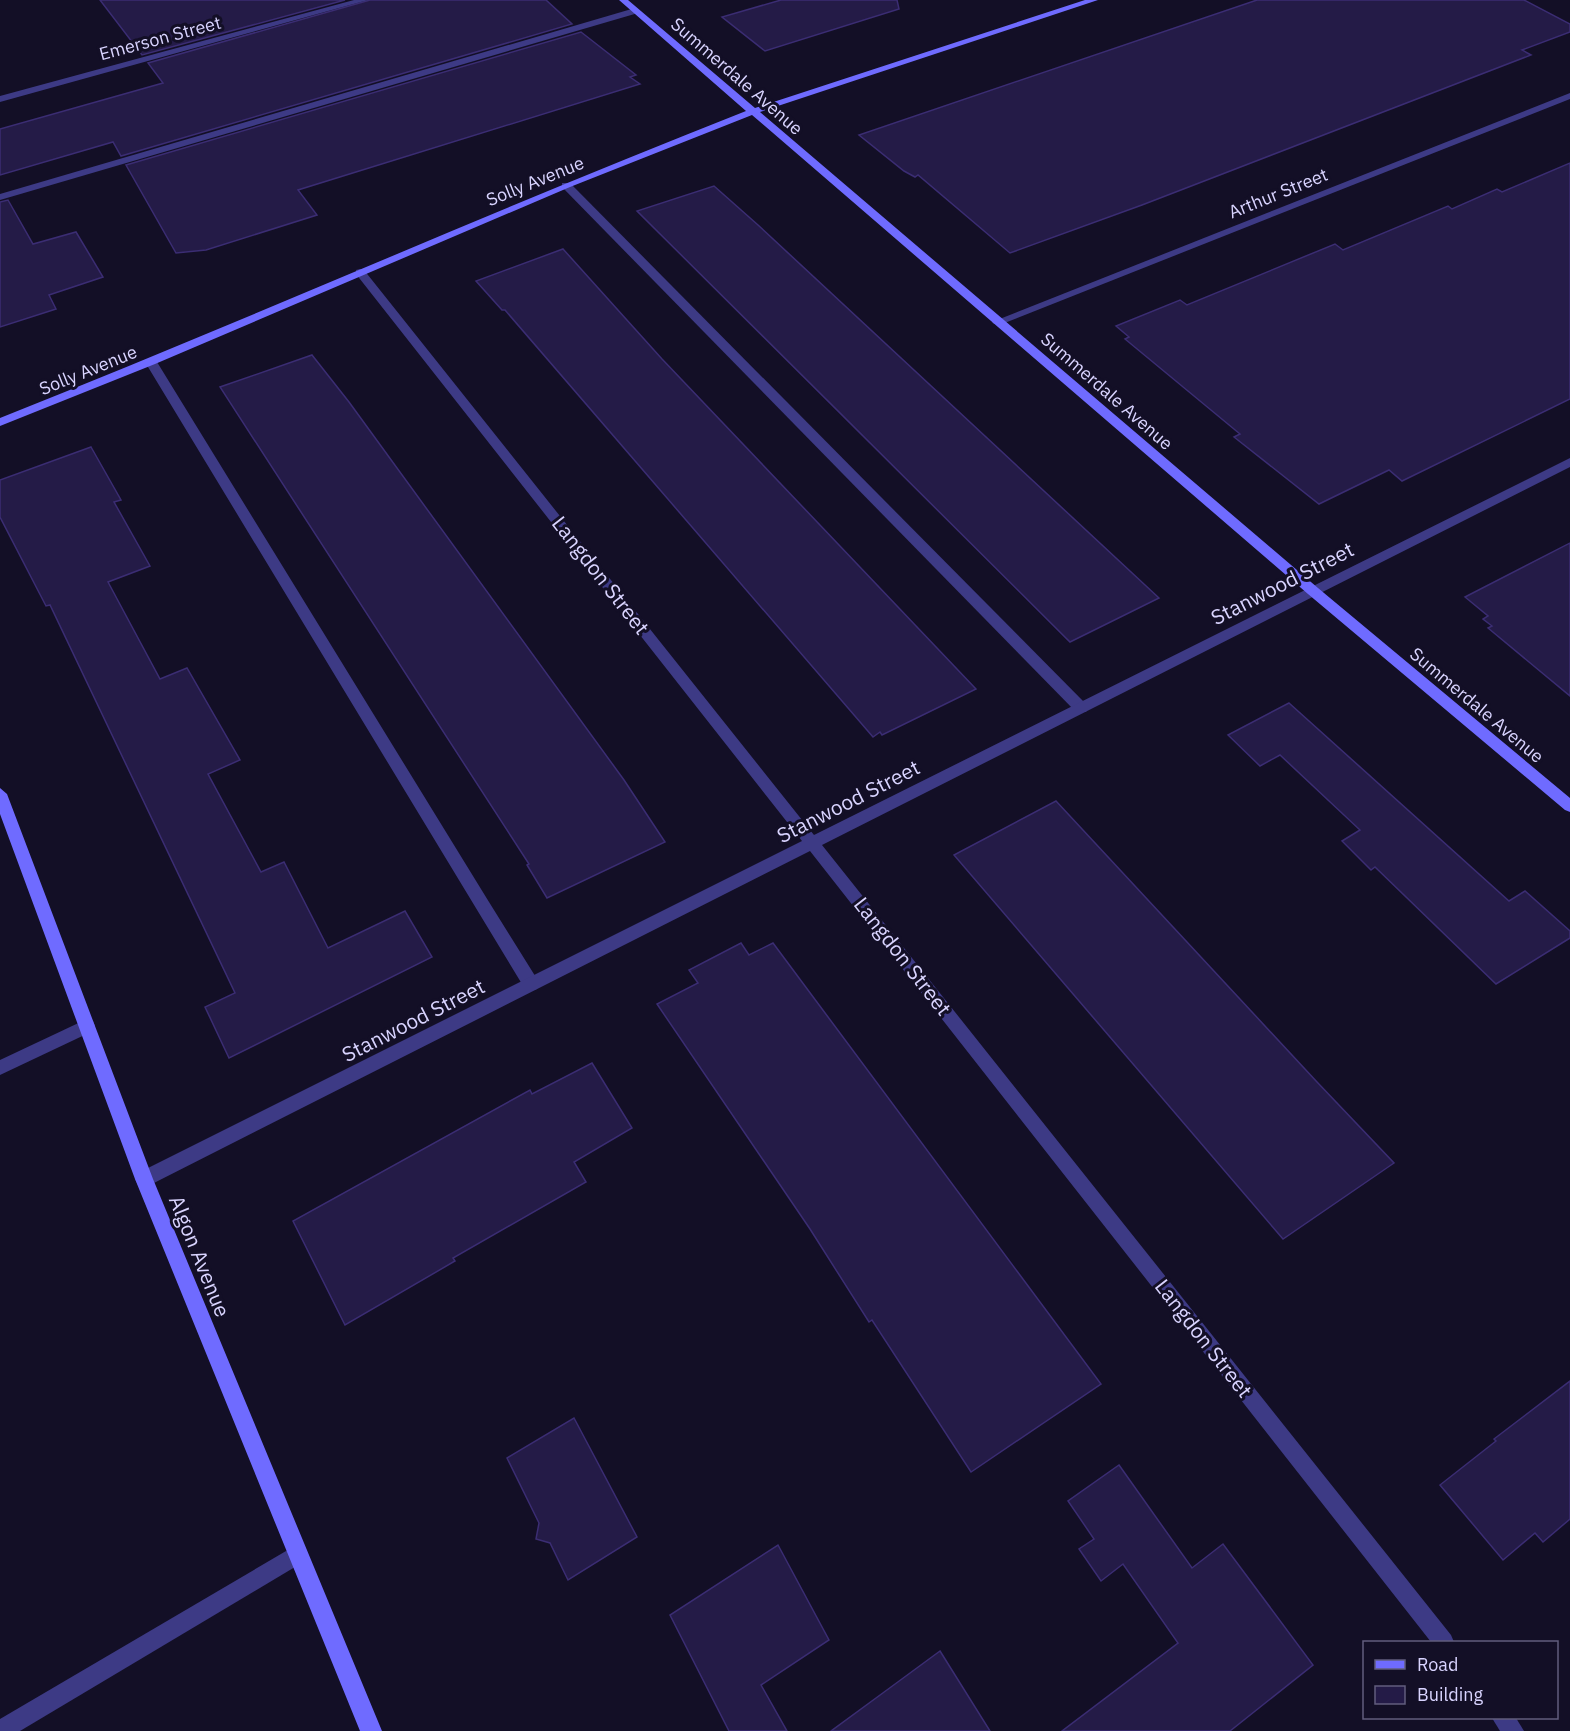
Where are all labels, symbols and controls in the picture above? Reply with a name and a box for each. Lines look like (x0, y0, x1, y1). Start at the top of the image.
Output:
street label: Emerson Street (96, 11, 224, 65)
street label: Summerdale Avenue (666, 12, 808, 140)
street label: Solly Avenue (483, 151, 587, 211)
street label: Arthur Street (1225, 163, 1331, 223)
street label: Summerdale Avenue (1036, 327, 1178, 455)
street label: Solly Avenue (36, 340, 140, 400)
street label: Langdon Street (546, 510, 656, 640)
street label: Stanwood Street (1206, 535, 1358, 631)
street label: Summerdale Avenue (1405, 642, 1549, 768)
street label: Stanwood Street (772, 753, 924, 849)
street label: Langdon Street (848, 891, 958, 1021)
street label: Stanwood Street (337, 972, 489, 1068)
street label: Algon Avenue (163, 1191, 237, 1321)
street label: Langdon Street (1149, 1273, 1259, 1403)
legend (1363, 1641, 1558, 1719)
text: Road (1417, 1653, 1458, 1676)
text: Building (1417, 1683, 1484, 1706)

